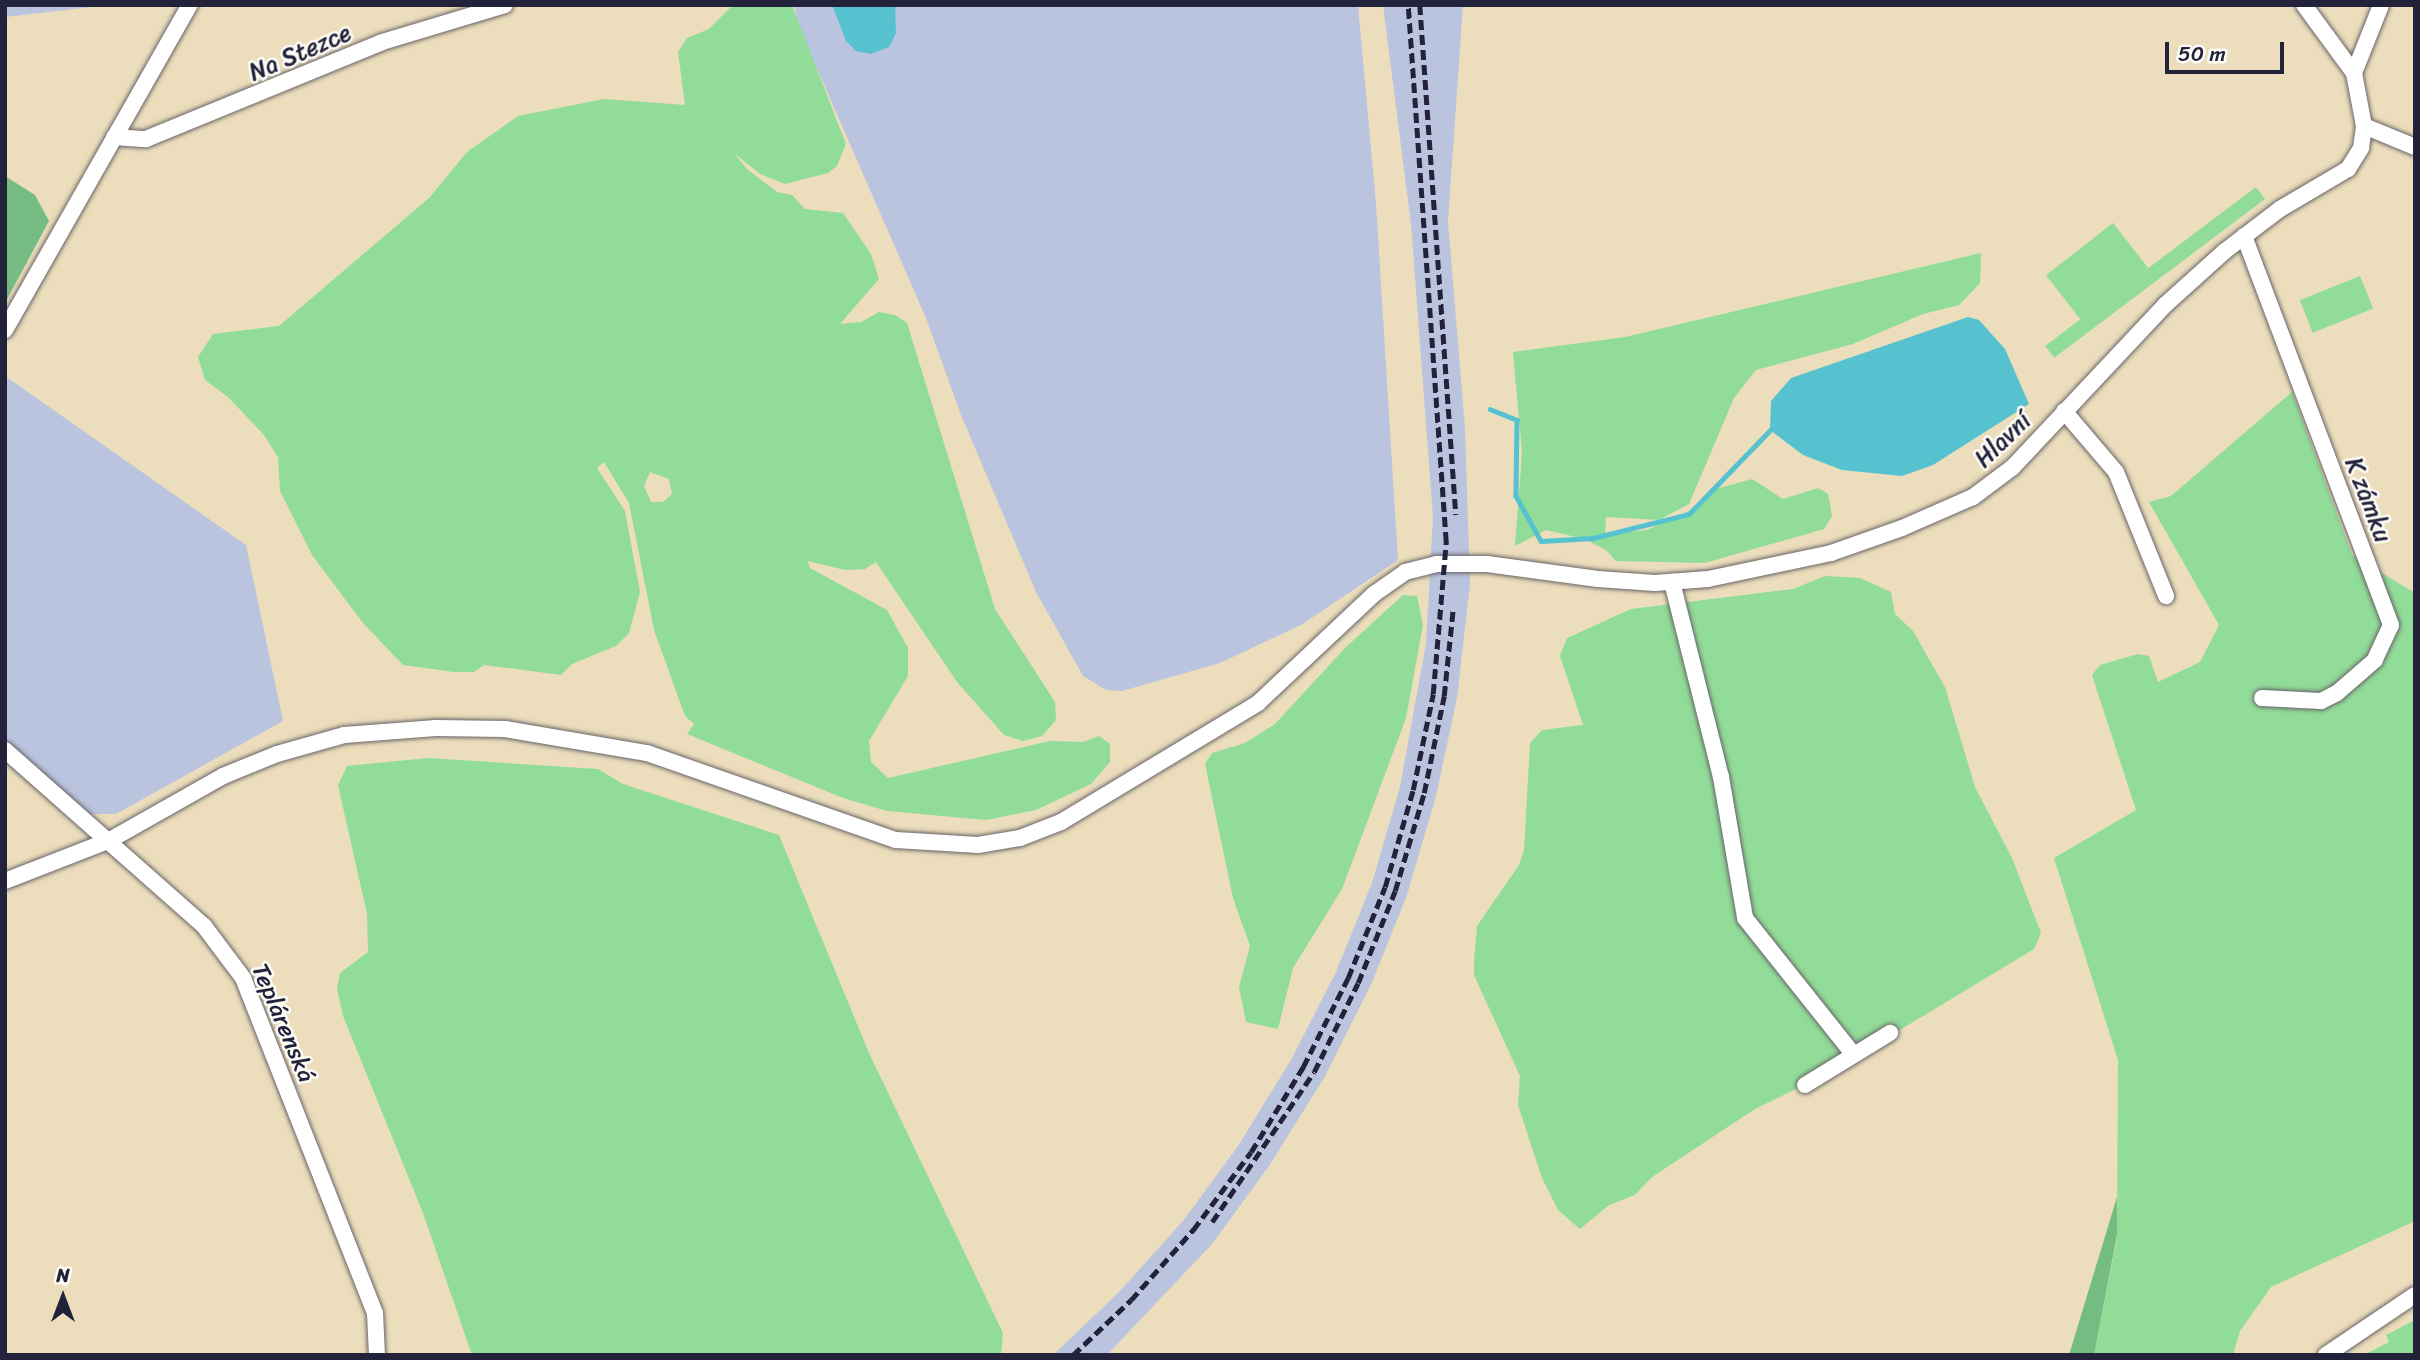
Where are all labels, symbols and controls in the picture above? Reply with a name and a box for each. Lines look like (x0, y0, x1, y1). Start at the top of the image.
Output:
street label: Na Stezce (244, 19, 356, 87)
scale bar (2168, 28, 2287, 72)
text: 50 m (2178, 35, 2226, 73)
street label: Hlavní (1969, 406, 2037, 474)
street label: K zámku (2339, 454, 2397, 546)
street label: Teplárenská (245, 959, 321, 1087)
text: N (56, 1259, 70, 1292)
north arrow (28, 1262, 98, 1332)

